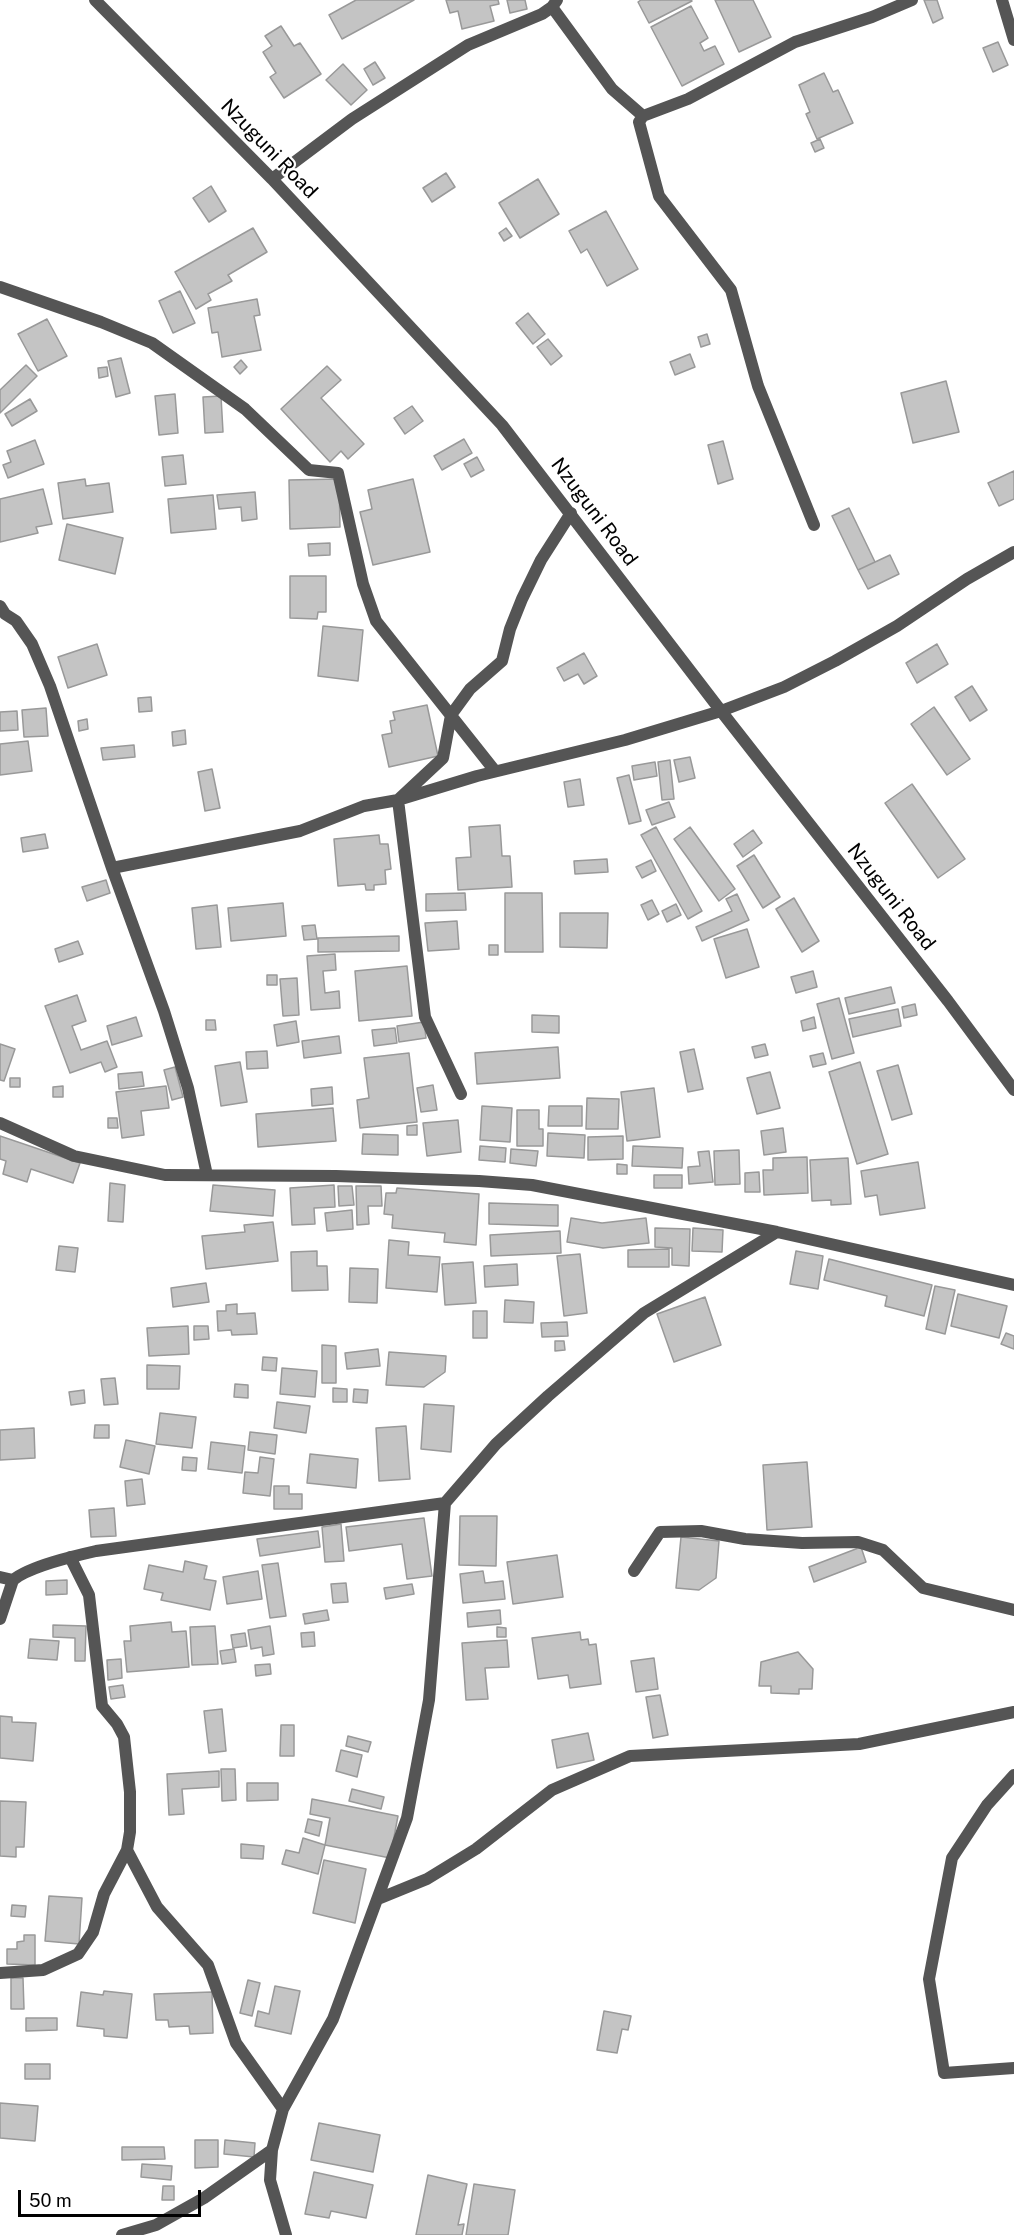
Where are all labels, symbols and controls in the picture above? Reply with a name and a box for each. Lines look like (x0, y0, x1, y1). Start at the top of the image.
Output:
street label: Nzuguni Road (216, 94, 322, 204)
street label: Nzuguni Road (546, 453, 642, 571)
street label: Nzuguni Road (842, 839, 940, 955)
scale bar (21, 2178, 204, 2216)
text: 50 m (29, 2190, 72, 2211)

